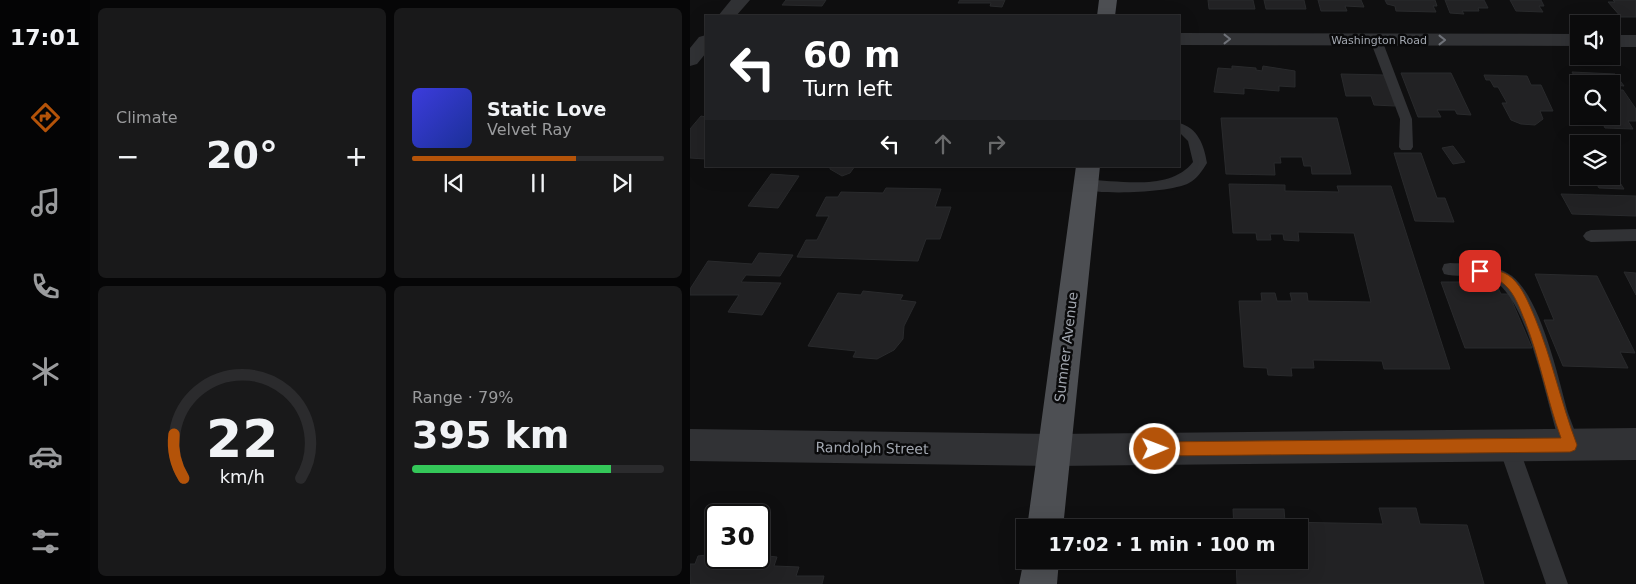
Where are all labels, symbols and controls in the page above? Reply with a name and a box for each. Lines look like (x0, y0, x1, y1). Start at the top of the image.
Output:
map controls (1570, 15, 1620, 185)
button: sound (1570, 15, 1620, 65)
text: 17:01 (10, 25, 80, 50)
one-way arrow (1224, 34, 1232, 44)
street label: Washington Road (1331, 34, 1427, 47)
icon: left (720, 35, 785, 100)
text: 60 m (803, 35, 900, 75)
one-way arrow (1439, 35, 1447, 45)
button: search (1570, 75, 1620, 125)
text: Turn left (803, 76, 892, 101)
text: Static Love (487, 98, 607, 120)
icon: directions (28, 100, 63, 135)
text: Climate (116, 108, 178, 127)
text: Velvet Ray (487, 120, 572, 139)
icon: left (876, 130, 904, 158)
icon: ahead (929, 130, 957, 158)
icon: right (982, 130, 1010, 158)
text: 20° (206, 133, 278, 177)
button: layers (1570, 135, 1620, 185)
text: − (116, 140, 139, 173)
text: + (345, 140, 368, 173)
icon: previous (440, 169, 468, 197)
icon: pause (524, 169, 552, 197)
icon: next (608, 169, 636, 197)
icon: music (28, 185, 63, 220)
pin (1459, 250, 1501, 292)
icon: arrive (1466, 257, 1494, 285)
icon: phone (28, 269, 63, 304)
street label: Sumner Avenue (1051, 291, 1081, 403)
icon: climate (28, 354, 63, 389)
text: Range · 79% (412, 388, 514, 407)
text: 22 (206, 409, 278, 469)
text: 395 km (412, 413, 569, 457)
position arrow (1128, 422, 1180, 474)
icon: car (28, 439, 63, 474)
street label: Randolph Street (815, 439, 929, 457)
text: km/h (219, 466, 265, 487)
speed limit sign: 30 (705, 504, 770, 569)
icon: filters (28, 524, 63, 559)
text: 17:02 · 1 min · 100 m (1048, 533, 1276, 555)

